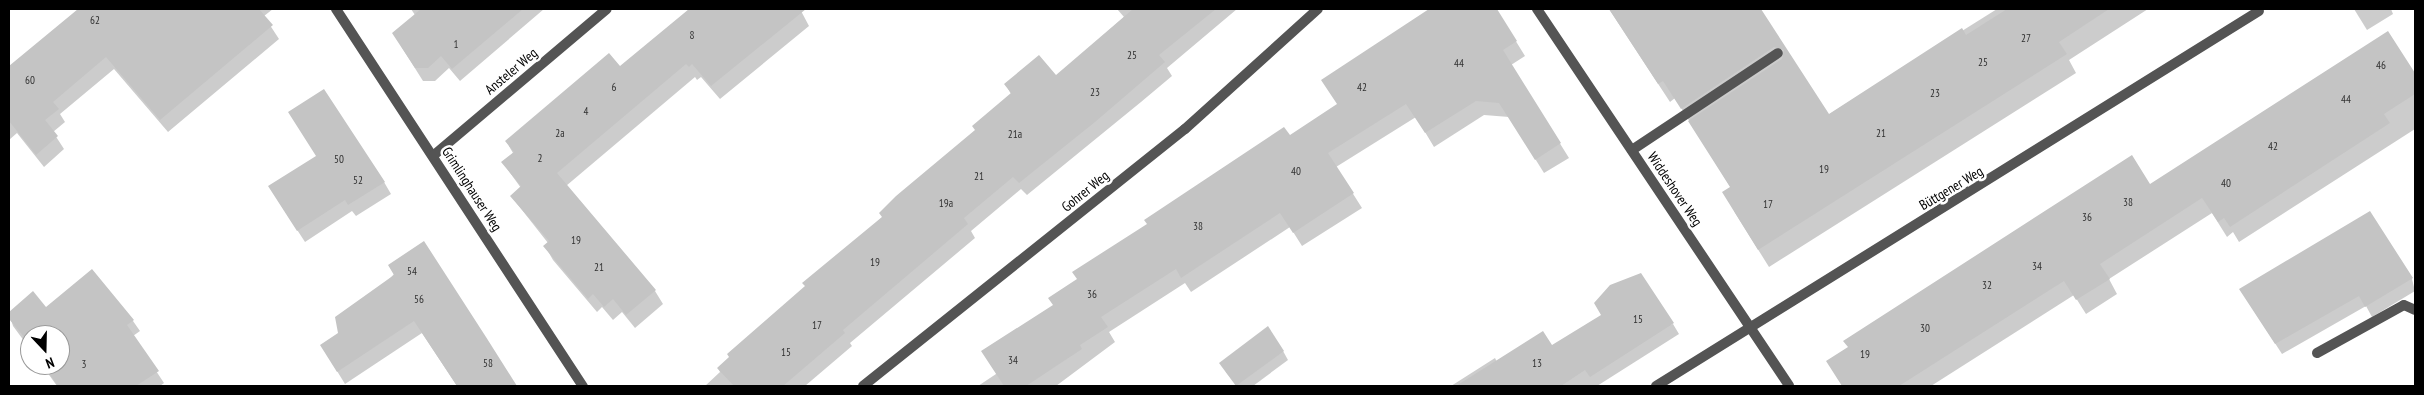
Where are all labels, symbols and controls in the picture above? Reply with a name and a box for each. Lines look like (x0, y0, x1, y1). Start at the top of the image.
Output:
house number: 62 (90, 13, 100, 27)
house number: 8 (690, 28, 694, 42)
house number: 27 (2021, 31, 2031, 45)
house number: 1 (454, 37, 458, 51)
street label: Ansteler Weg (481, 44, 541, 98)
house number: 25 (1127, 48, 1137, 62)
house number: 25 (1978, 55, 1988, 69)
house number: 44 (1454, 56, 1464, 70)
house number: 46 (2376, 58, 2386, 72)
house number: 60 (25, 73, 35, 87)
house number: 6 (612, 80, 616, 94)
house number: 42 (1357, 80, 1367, 94)
house number: 23 (1090, 85, 1100, 99)
house number: 23 (1930, 86, 1940, 100)
house number: 44 (2341, 92, 2351, 106)
house number: 4 (584, 104, 588, 118)
house number: 2a (555, 126, 565, 140)
house number: 21 (1876, 126, 1886, 140)
house number: 21a (1008, 127, 1022, 141)
house number: 42 (2268, 139, 2278, 153)
street label: Grimlinghauser Weg (439, 144, 505, 234)
street label: Widdeshover Weg (1644, 149, 1706, 229)
house number: 2 (538, 151, 542, 165)
house number: 50 (334, 152, 344, 166)
house number: 19 (1819, 162, 1829, 176)
street label: Büttgener Weg (1916, 162, 1986, 214)
house number: 40 (1291, 164, 1301, 178)
street label: Gohrer Weg (1058, 167, 1112, 215)
house number: 21 (974, 169, 984, 183)
house number: 52 (353, 173, 363, 187)
house number: 40 (2221, 176, 2231, 190)
house number: 38 (2123, 195, 2133, 209)
house number: 19a (939, 196, 953, 210)
house number: 17 (1763, 197, 1773, 211)
house number: 36 (2082, 210, 2092, 224)
house number: 38 (1193, 219, 1203, 233)
house number: 19 (571, 233, 581, 247)
house number: 19 (870, 255, 880, 269)
house number: 34 (2032, 259, 2042, 273)
house number: 21 (594, 260, 604, 274)
house number: 54 (407, 264, 417, 278)
house number: 32 (1982, 278, 1992, 292)
house number: 36 (1087, 287, 1097, 301)
house number: 56 (414, 292, 424, 306)
house number: 15 (1633, 312, 1643, 326)
house number: 17 (812, 318, 822, 332)
house number: 30 (1920, 321, 1930, 335)
north arrow (20, 325, 70, 375)
house number: 15 (781, 345, 791, 359)
house number: 19 (1860, 347, 1870, 361)
text: N (43, 353, 57, 373)
house number: 34 (1008, 353, 1018, 367)
house number: 58 (483, 356, 493, 370)
house number: 13 (1532, 356, 1542, 370)
house number: 3 (82, 357, 86, 371)

